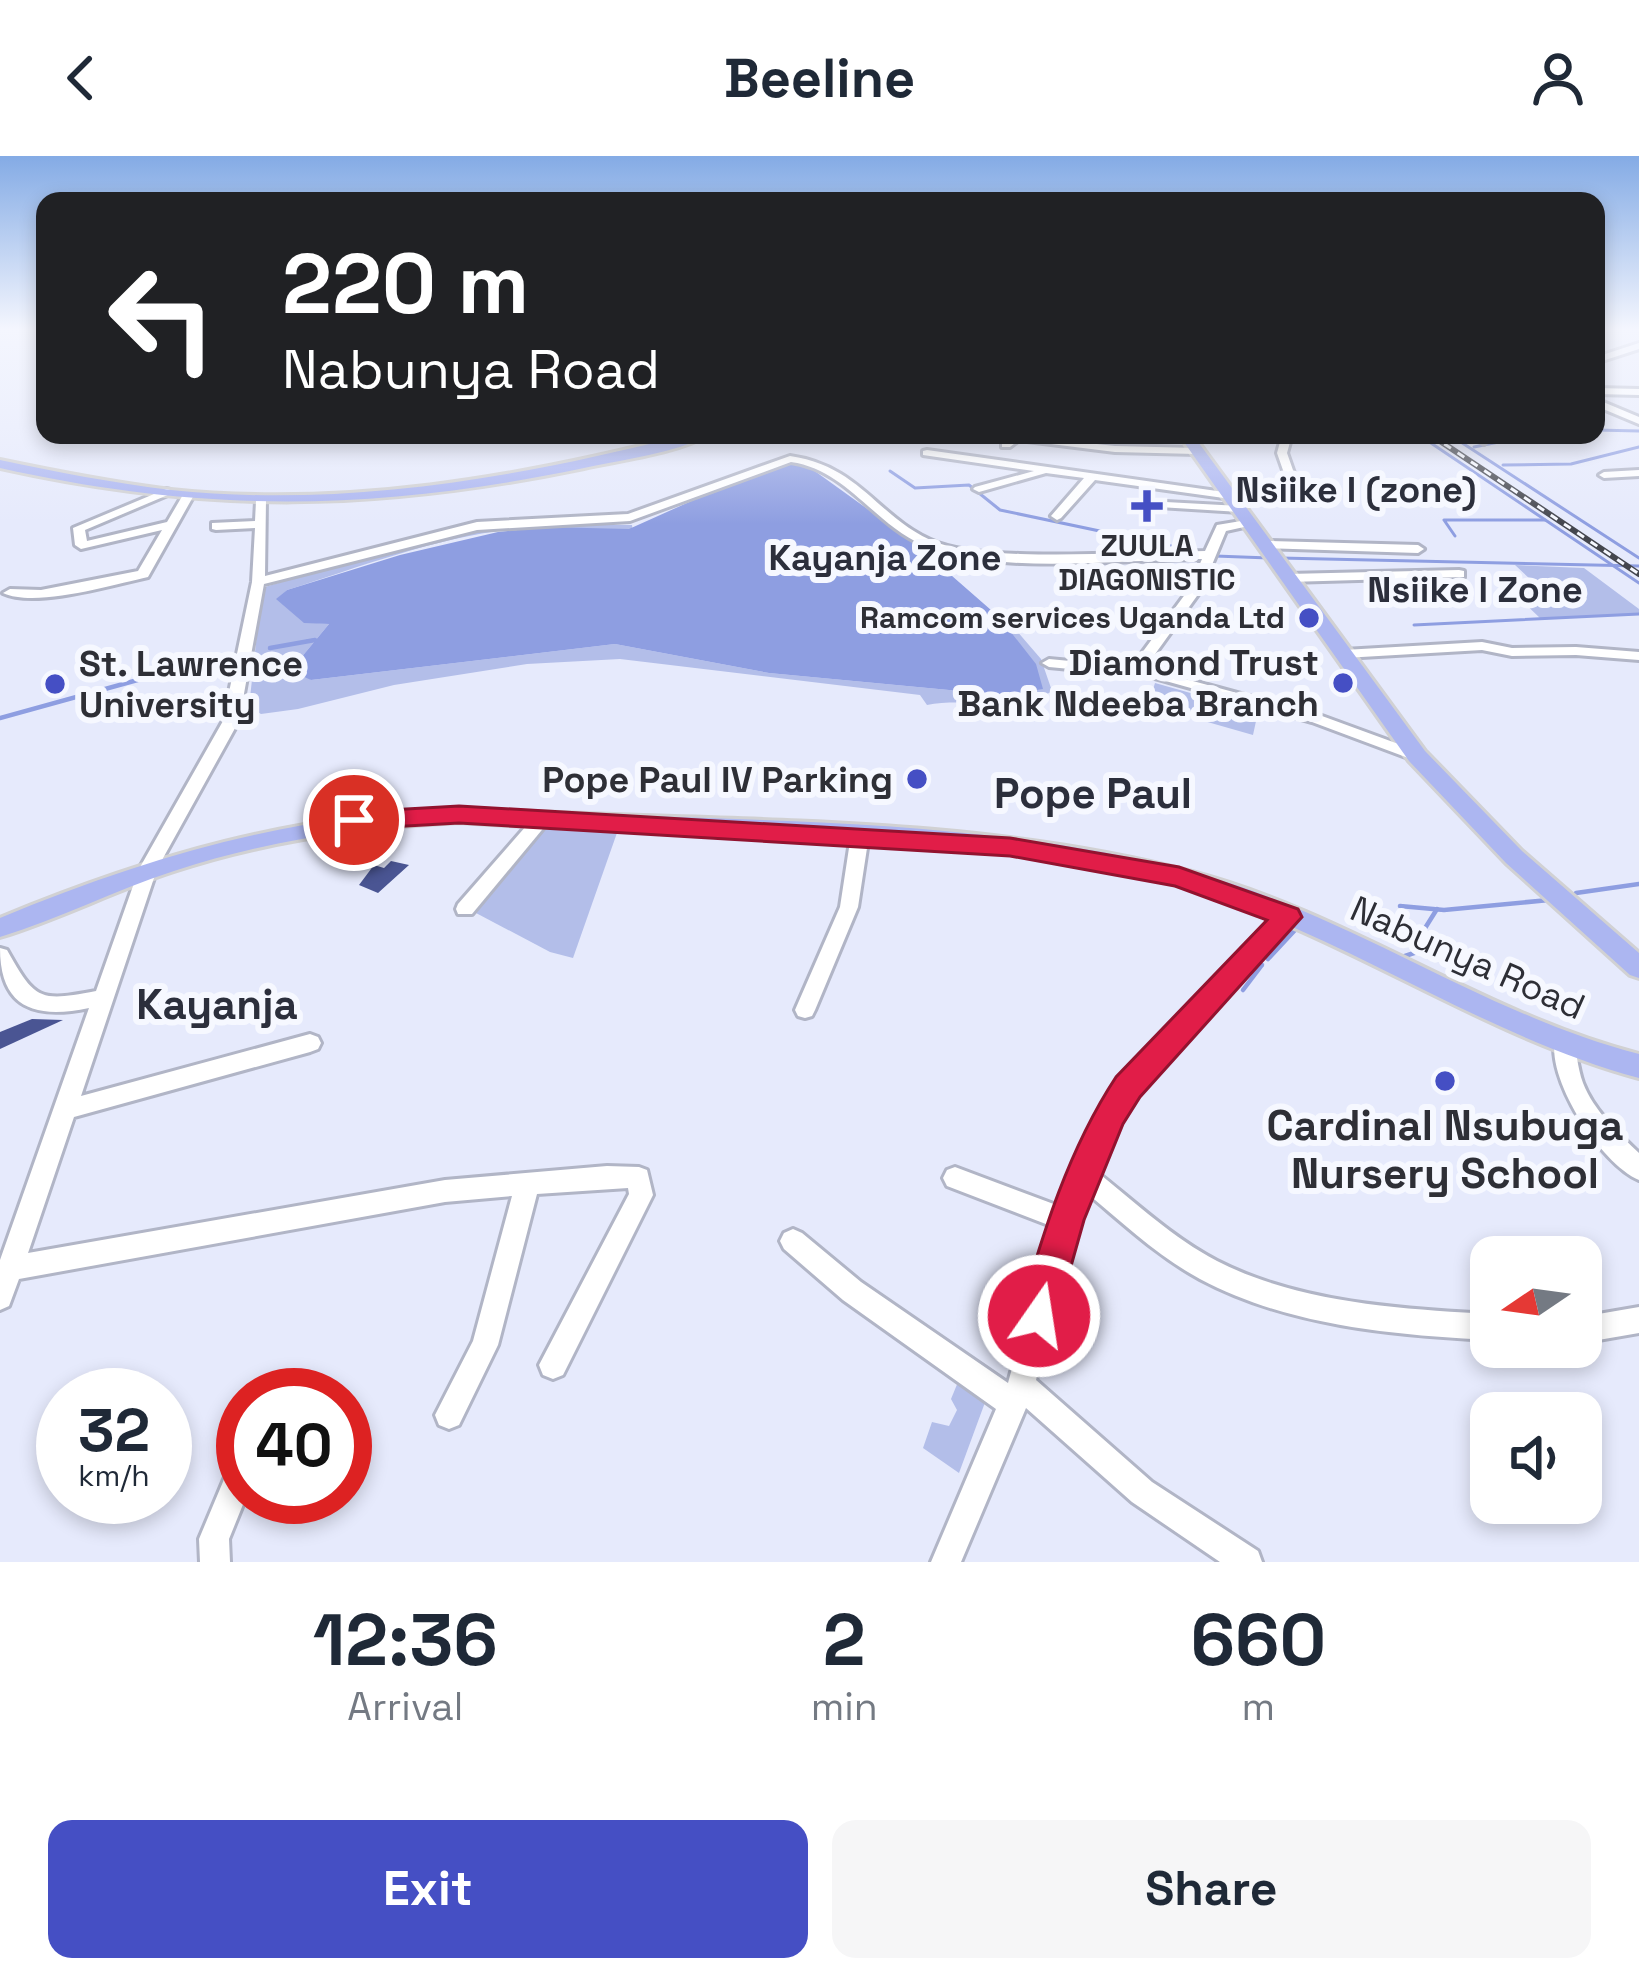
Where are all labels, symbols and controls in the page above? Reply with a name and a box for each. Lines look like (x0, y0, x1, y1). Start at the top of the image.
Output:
text: Beeline (724, 44, 915, 113)
icon: back (48, 45, 114, 111)
icon: person (1525, 45, 1591, 111)
text: 220 m (282, 230, 529, 338)
icon: left (84, 240, 240, 396)
text: Nabunya Road (282, 335, 660, 404)
district label: Nsiike I (zone) (1236, 467, 1476, 513)
marker: ZUULA DIAGONISTIC (1131, 490, 1163, 522)
place label: ZUULA DIAGONISTIC (1058, 526, 1236, 599)
district label: Kayanja Zone (768, 535, 1002, 581)
district label: Nsiike I Zone (1367, 567, 1583, 613)
place label: Ramcom services Uganda Ltd (860, 598, 1285, 637)
marker: Ramcom services Uganda Ltd (1296, 605, 1322, 631)
place label: Diamond Trust Bank Ndeeba Branch (957, 640, 1319, 727)
place label: St. Lawrence University (79, 641, 303, 728)
marker: Diamond Trust Bank Ndeeba Branch (1330, 670, 1356, 696)
marker: St. Lawrence University (42, 671, 68, 697)
place label: Pope Paul IV Parking (542, 757, 893, 803)
marker: Pope Paul IV Parking (904, 766, 930, 792)
district label: Pope Paul (994, 767, 1192, 820)
pin (303, 769, 405, 871)
icon: arrive (321, 787, 387, 853)
street label: Nabunya Road (1343, 886, 1592, 1030)
district label: Kayanja (136, 978, 298, 1031)
marker: Cardinal Nsubuga Nursery School (1432, 1068, 1458, 1094)
place label: Cardinal Nsubuga Nursery School (1267, 1099, 1623, 1200)
north arrow (1470, 1236, 1602, 1368)
map controls (1470, 1236, 1602, 1524)
position arrow (976, 1253, 1102, 1379)
speed limit sign: 40 (216, 1368, 372, 1524)
text: 32 (78, 1392, 150, 1469)
button: sound (1470, 1392, 1602, 1524)
text: km/h (78, 1456, 150, 1495)
text: 12:36 (313, 1594, 498, 1686)
text: 2 (823, 1594, 866, 1686)
text: 660 (1191, 1594, 1326, 1686)
text: Arrival (347, 1682, 463, 1731)
text: min (811, 1682, 878, 1731)
text: m (1242, 1682, 1275, 1731)
button: Exit (48, 1820, 808, 1958)
button: Share (832, 1820, 1591, 1958)

